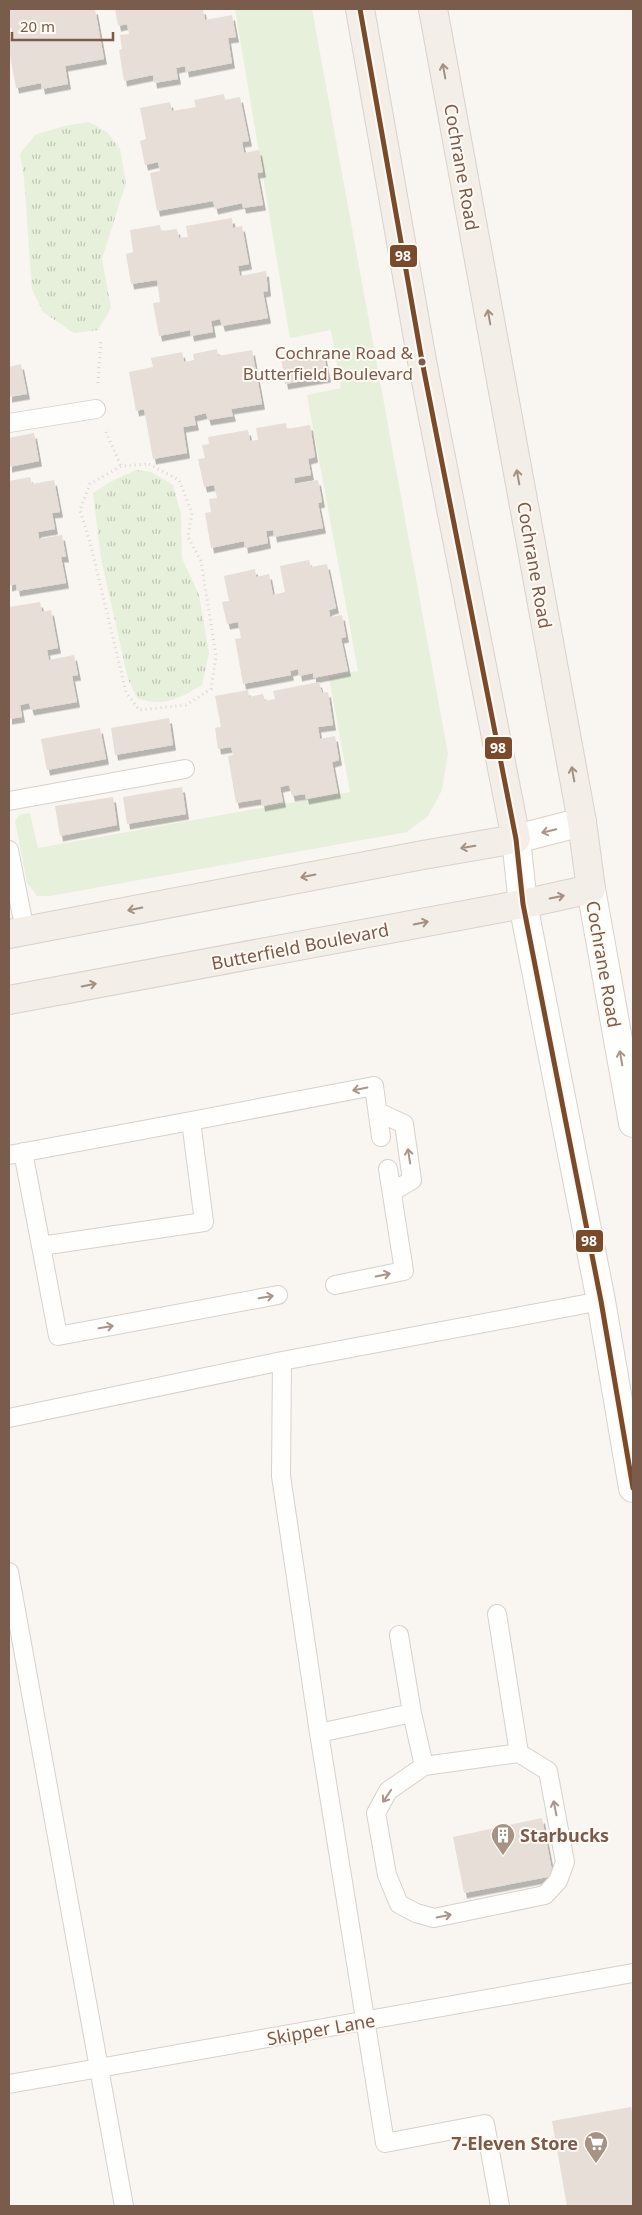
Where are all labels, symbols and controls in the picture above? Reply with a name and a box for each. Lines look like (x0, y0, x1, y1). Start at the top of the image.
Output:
scale bar (12, 10, 114, 42)
text: 20 m (20, 16, 55, 36)
one-way arrow (439, 64, 448, 80)
street label: Cochrane Road (439, 102, 485, 232)
line badge: 98 (389, 244, 418, 268)
text: 98 (395, 246, 411, 265)
one-way arrow (484, 310, 494, 326)
place label: Cochrane Road & Butterfield Boulevard (243, 341, 414, 385)
marker: Cochrane Road & Butterfield Boulevard (417, 357, 427, 367)
one-way arrow (513, 469, 523, 485)
street label: Cochrane Road (512, 500, 558, 630)
line badge: 98 (484, 736, 513, 760)
text: 98 (490, 738, 506, 757)
one-way arrow (568, 767, 578, 783)
one-way arrow (541, 827, 557, 836)
one-way arrow (460, 843, 476, 853)
one-way arrow (300, 872, 316, 882)
one-way arrow (549, 892, 565, 901)
street label: Cochrane Road (581, 899, 627, 1029)
one-way arrow (128, 905, 144, 914)
street label: Butterfield Boulevard (209, 917, 391, 975)
one-way arrow (413, 918, 429, 928)
one-way arrow (81, 980, 97, 989)
one-way arrow (616, 1050, 626, 1066)
one-way arrow (353, 1084, 369, 1094)
one-way arrow (403, 1148, 413, 1164)
line badge: 98 (575, 1229, 604, 1253)
text: 98 (581, 1231, 597, 1250)
one-way arrow (375, 1270, 391, 1280)
one-way arrow (258, 1292, 274, 1302)
one-way arrow (98, 1322, 114, 1331)
one-way arrow (381, 1789, 392, 1803)
one-way arrow (550, 1800, 559, 1816)
building icon: Starbucks (490, 1822, 516, 1856)
place label: Starbucks (520, 1823, 609, 1847)
one-way arrow (436, 1911, 452, 1920)
street label: Skipper Lane (265, 2008, 377, 2050)
supermarket icon: 7-Eleven Store (583, 2130, 609, 2164)
place label: 7-Eleven Store (451, 2131, 578, 2155)

